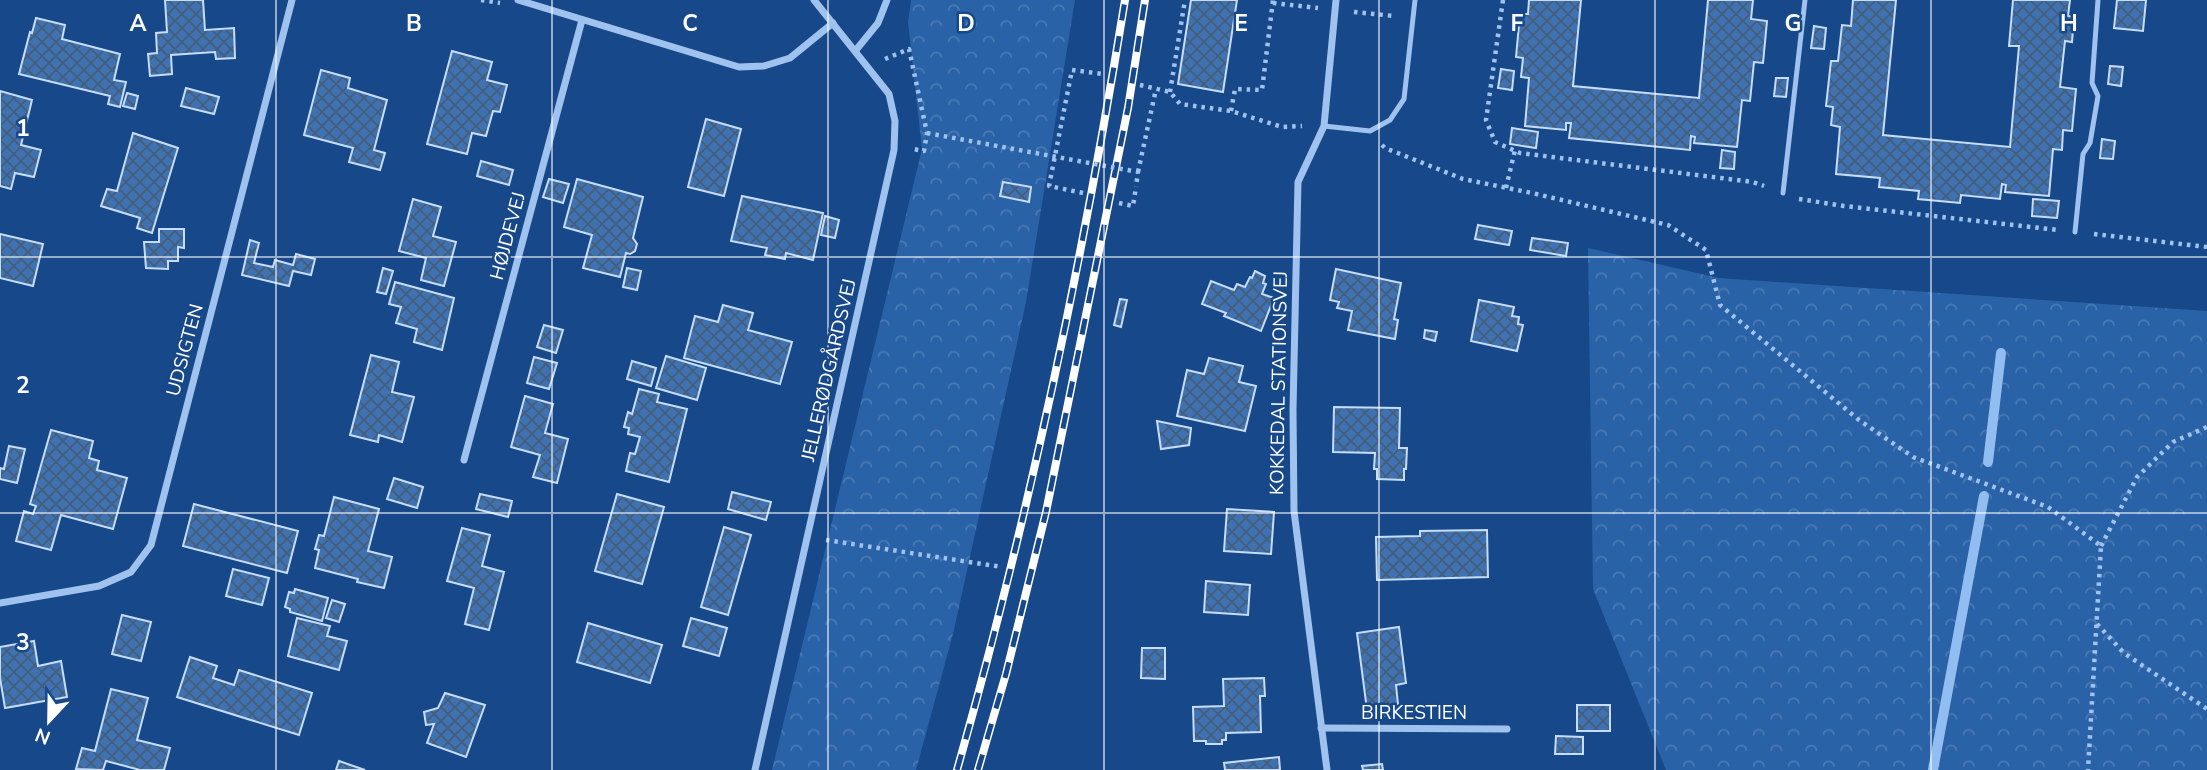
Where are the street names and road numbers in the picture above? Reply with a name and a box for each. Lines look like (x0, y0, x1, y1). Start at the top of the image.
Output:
street label: HØJDEVEJ (484, 189, 532, 283)
street label: KOKKEDAL STATIONSVEJ (1264, 271, 1294, 495)
street label: JELLERØDGÅRDSVEJ (794, 276, 863, 465)
street label: UDSIGTEN (160, 301, 210, 399)
street label: BIRKESTIEN (1361, 700, 1467, 726)

